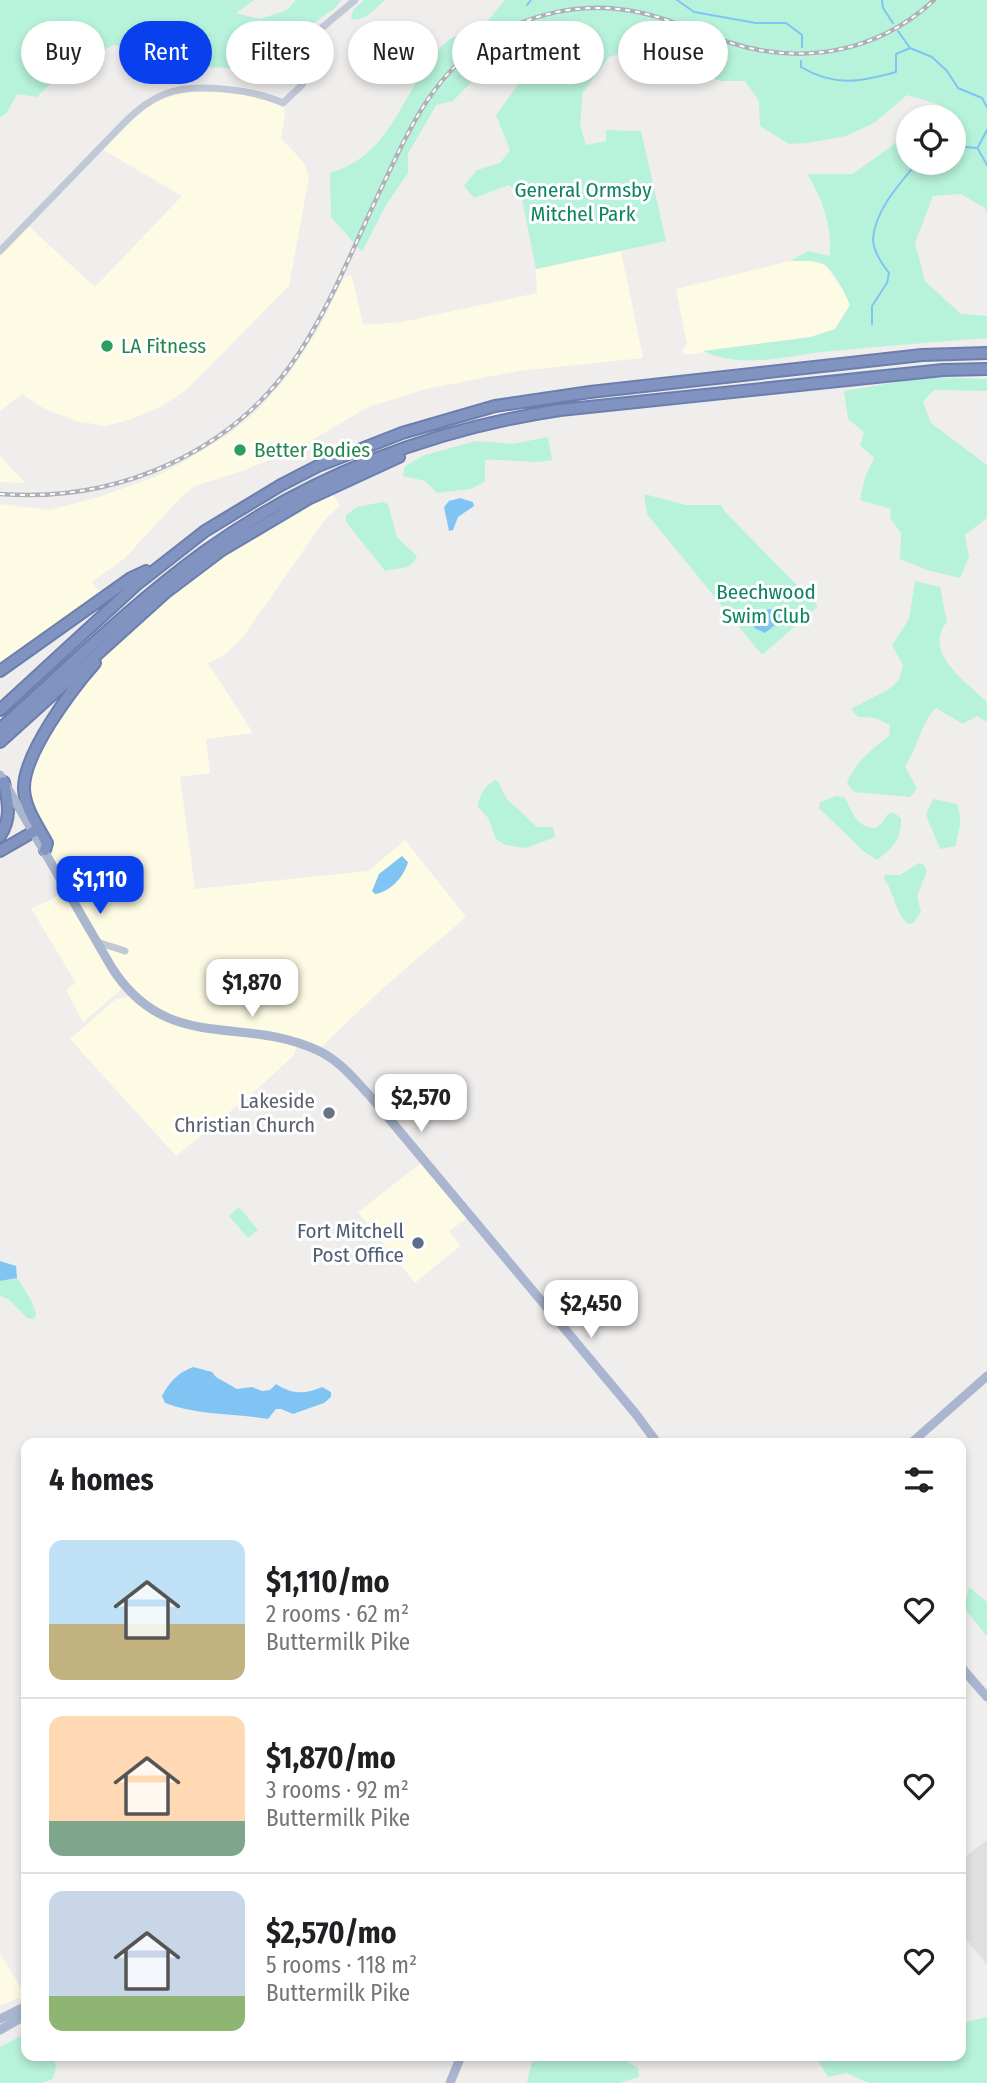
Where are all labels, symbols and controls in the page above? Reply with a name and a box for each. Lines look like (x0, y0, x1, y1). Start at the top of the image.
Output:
chip: Buy (21, 21, 105, 84)
chip: Rent (119, 21, 212, 84)
chip: Filters (226, 21, 334, 84)
chip: New (348, 21, 438, 84)
chip: Apartment (452, 21, 604, 84)
chip: House (618, 21, 728, 84)
map controls (896, 105, 966, 175)
button: locate (896, 105, 966, 175)
park label: General Ormsby Mitchel Park (514, 177, 652, 227)
place label: LA Fitness (121, 333, 206, 359)
marker: LA Fitness (99, 338, 115, 354)
place label: Better Bodies (254, 437, 370, 463)
marker: Better Bodies (232, 442, 248, 458)
park label: Beechwood Swim Club (716, 579, 816, 629)
pin: $1,110 (43, 856, 157, 916)
text: $1,110 (73, 865, 127, 893)
pin: $1,870 (195, 960, 309, 1019)
text: $1,870 (222, 968, 282, 996)
pin: $2,570 (364, 1074, 478, 1134)
text: $2,570 (391, 1083, 451, 1111)
place label: Lakeside Christian Church (174, 1088, 315, 1138)
marker: Lakeside Christian Church (321, 1105, 337, 1121)
place label: Fort Mitchell Post Office (297, 1218, 404, 1268)
marker: Fort Mitchell Post Office (410, 1235, 426, 1251)
pin: $2,450 (534, 1280, 648, 1340)
text: $2,450 (560, 1289, 622, 1317)
icon: filters (900, 1461, 938, 1499)
text: 4 homes (49, 1462, 154, 1498)
text: $1,110/mo (266, 1564, 390, 1600)
icon: home (105, 1568, 189, 1652)
icon: heart (900, 1591, 938, 1629)
text: 2 rooms · 62 m² (266, 1600, 409, 1628)
text: Buttermilk Pike (266, 1628, 410, 1656)
text: $1,870/mo (266, 1740, 396, 1776)
icon: home (105, 1744, 189, 1828)
icon: heart (900, 1767, 938, 1805)
text: 3 rooms · 92 m² (266, 1776, 409, 1804)
text: Buttermilk Pike (266, 1804, 410, 1832)
text: $2,570/mo (266, 1915, 397, 1951)
icon: home (105, 1919, 189, 2003)
icon: heart (900, 1942, 938, 1980)
text: 5 rooms · 118 m² (266, 1951, 417, 1979)
text: Buttermilk Pike (266, 1979, 410, 2007)

